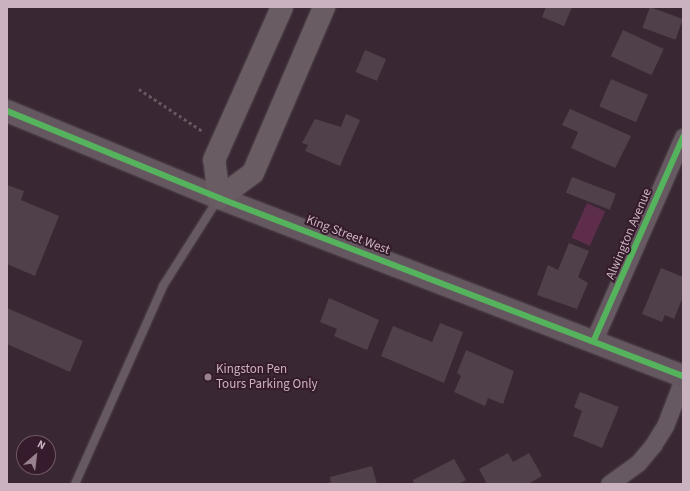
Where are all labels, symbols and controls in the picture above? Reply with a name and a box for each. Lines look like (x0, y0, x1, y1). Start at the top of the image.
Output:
street label: Alwington Avenue (603, 186, 655, 282)
street label: King Street West (304, 212, 392, 258)
place label: Kingston Pen Tours Parking Only (216, 362, 318, 393)
marker: Kingston Pen Tours Parking Only (203, 372, 213, 382)
north arrow (16, 435, 56, 475)
text: N (35, 437, 48, 453)

